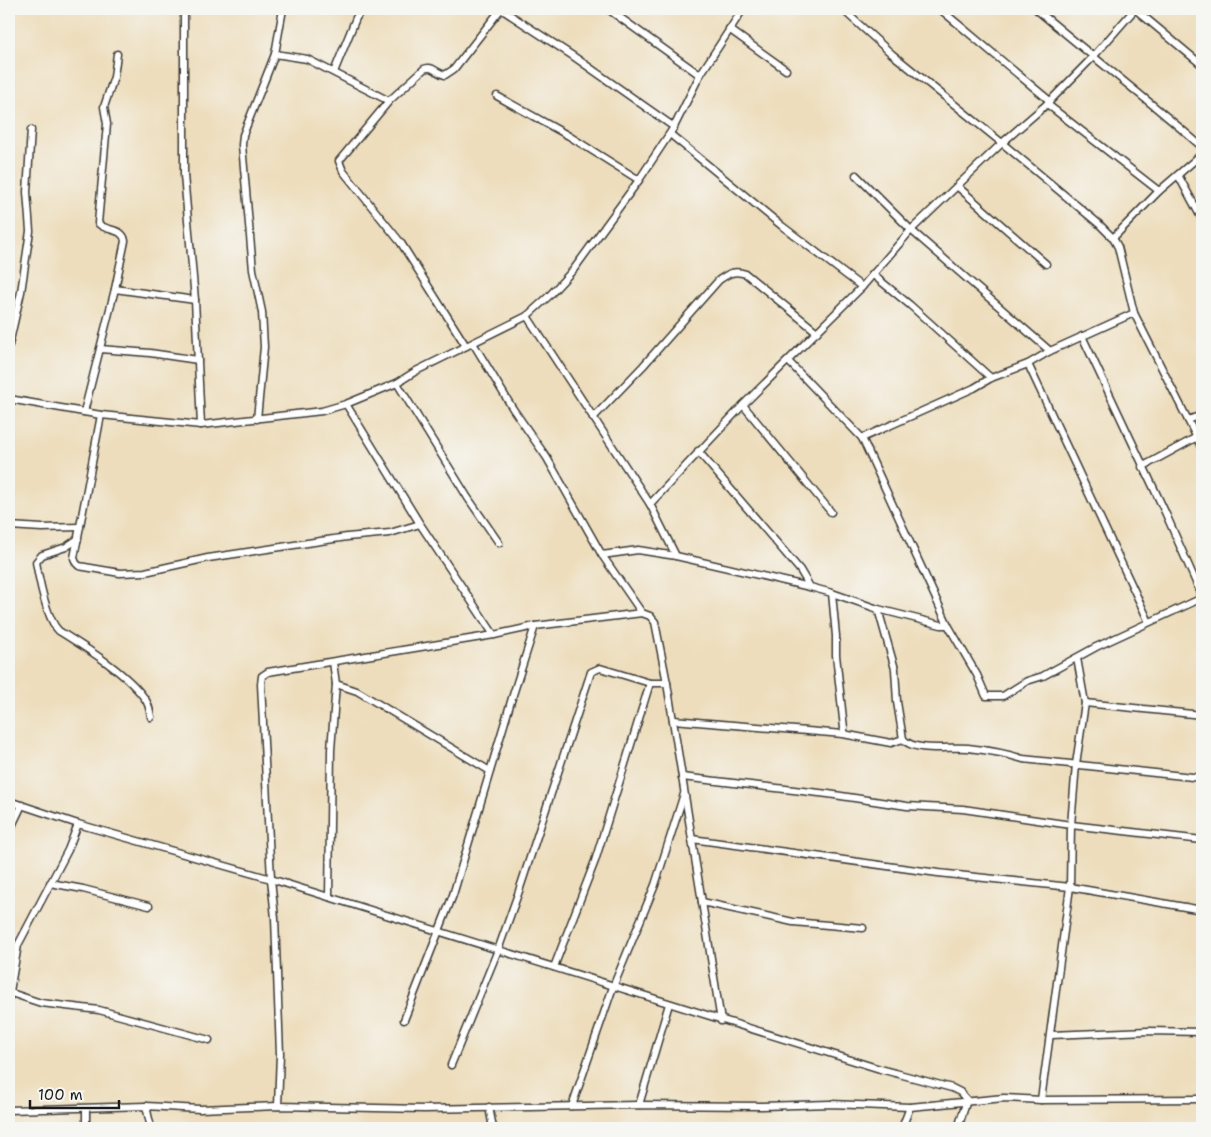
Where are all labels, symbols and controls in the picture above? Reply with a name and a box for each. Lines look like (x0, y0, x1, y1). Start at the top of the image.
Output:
scale bar (30, 1077, 119, 1109)
text: 100 m (38, 1085, 83, 1105)

